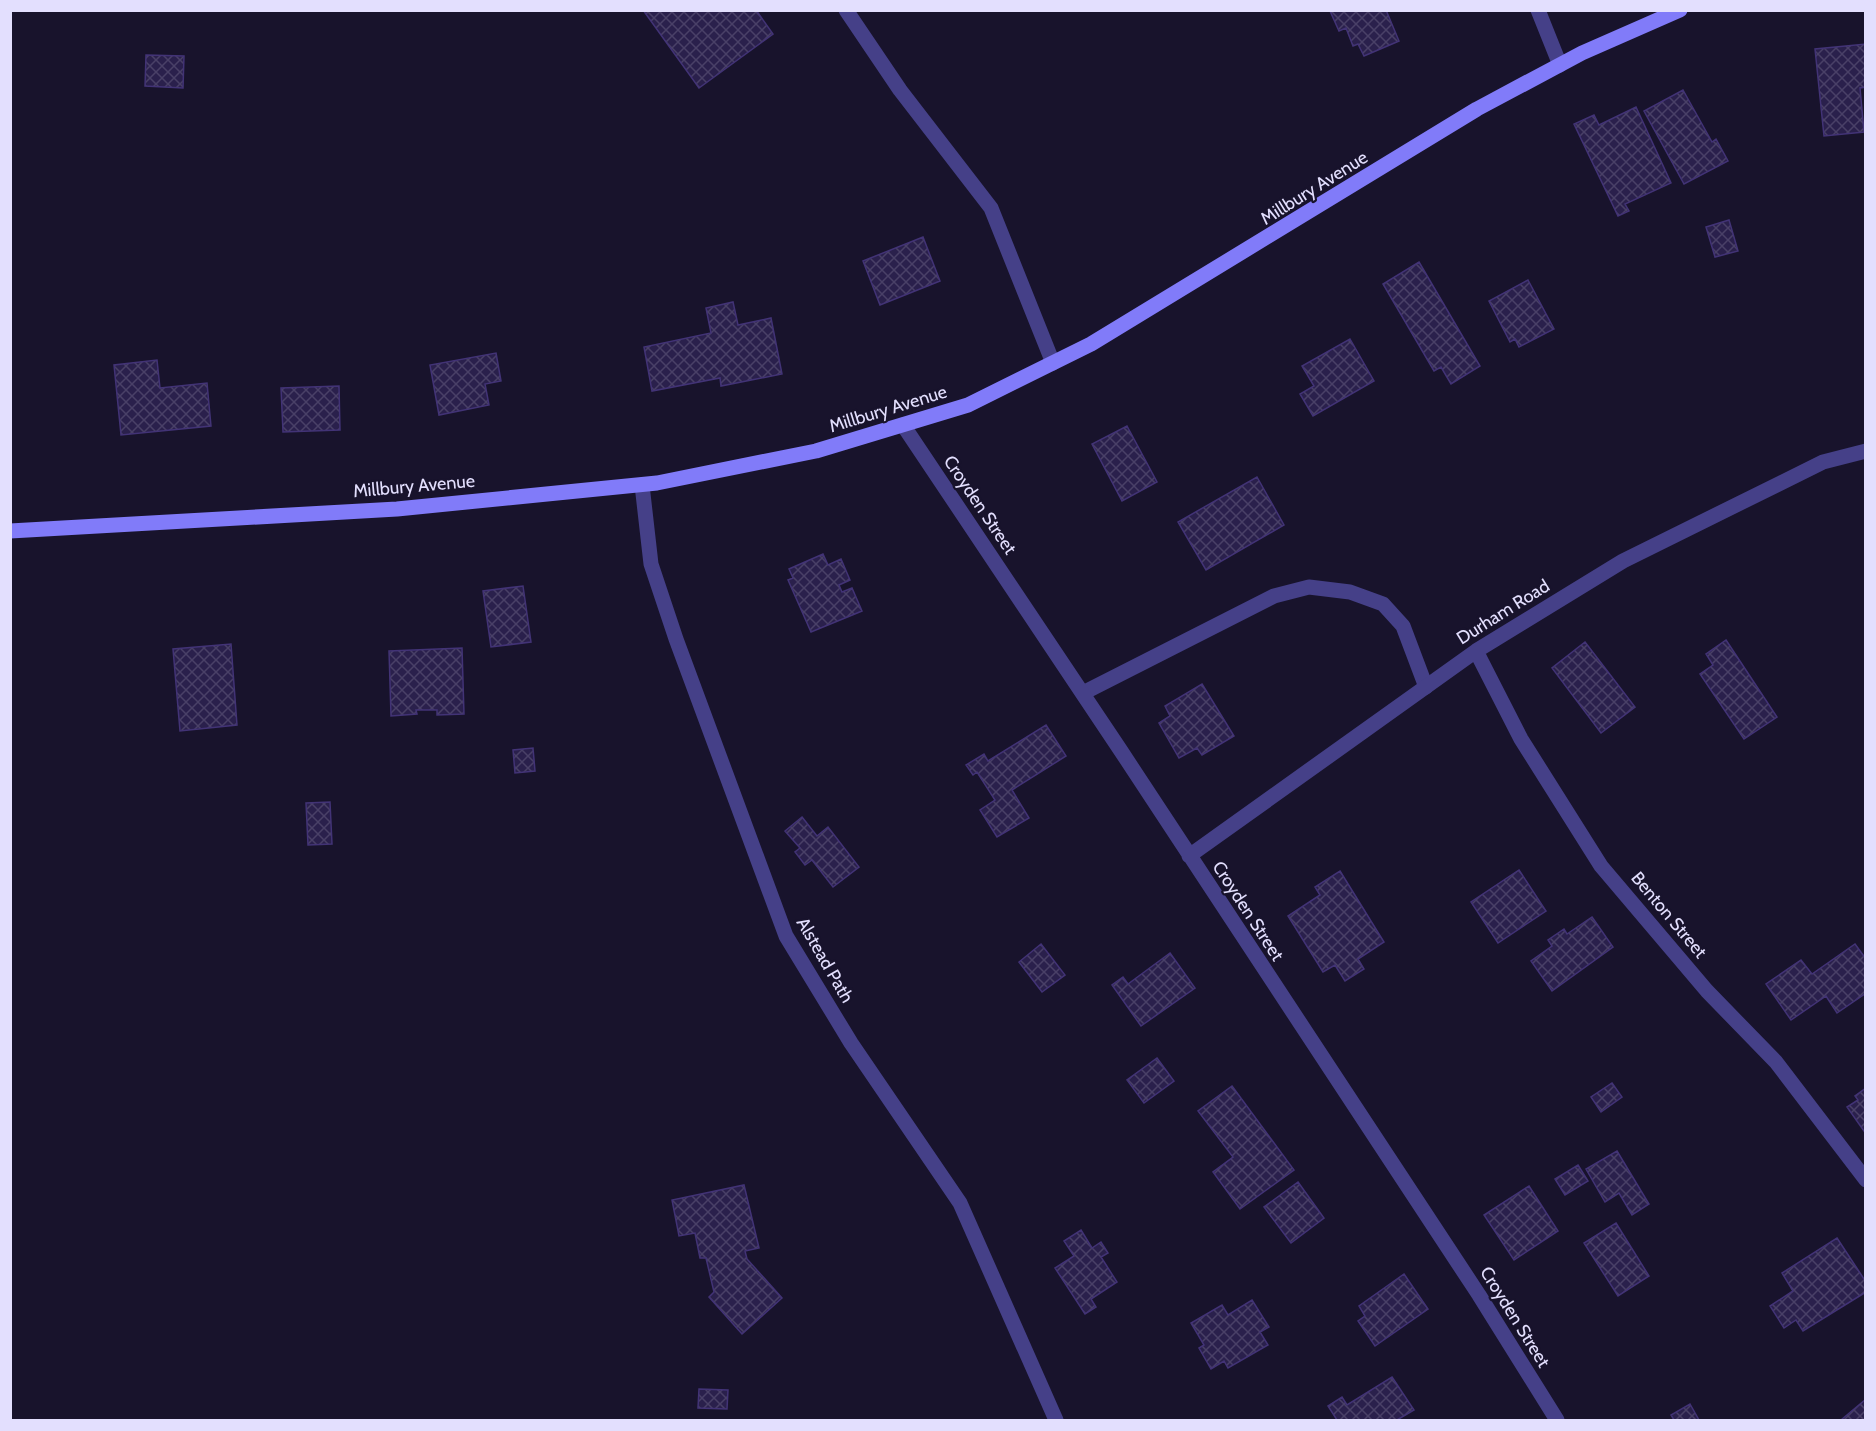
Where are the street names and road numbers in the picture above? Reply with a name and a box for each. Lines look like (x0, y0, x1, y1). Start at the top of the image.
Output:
street label: Millbury Avenue (1256, 146, 1372, 230)
street label: Millbury Avenue (826, 381, 950, 437)
street label: Croyden Street (939, 451, 1021, 559)
street label: Millbury Avenue (352, 470, 476, 502)
street label: Durham Road (1452, 575, 1554, 649)
street label: Croyden Street (1208, 857, 1288, 965)
street label: Benton Street (1626, 867, 1712, 963)
street label: Alstead Path (792, 913, 858, 1007)
street label: Croyden Street (1475, 1263, 1555, 1371)

